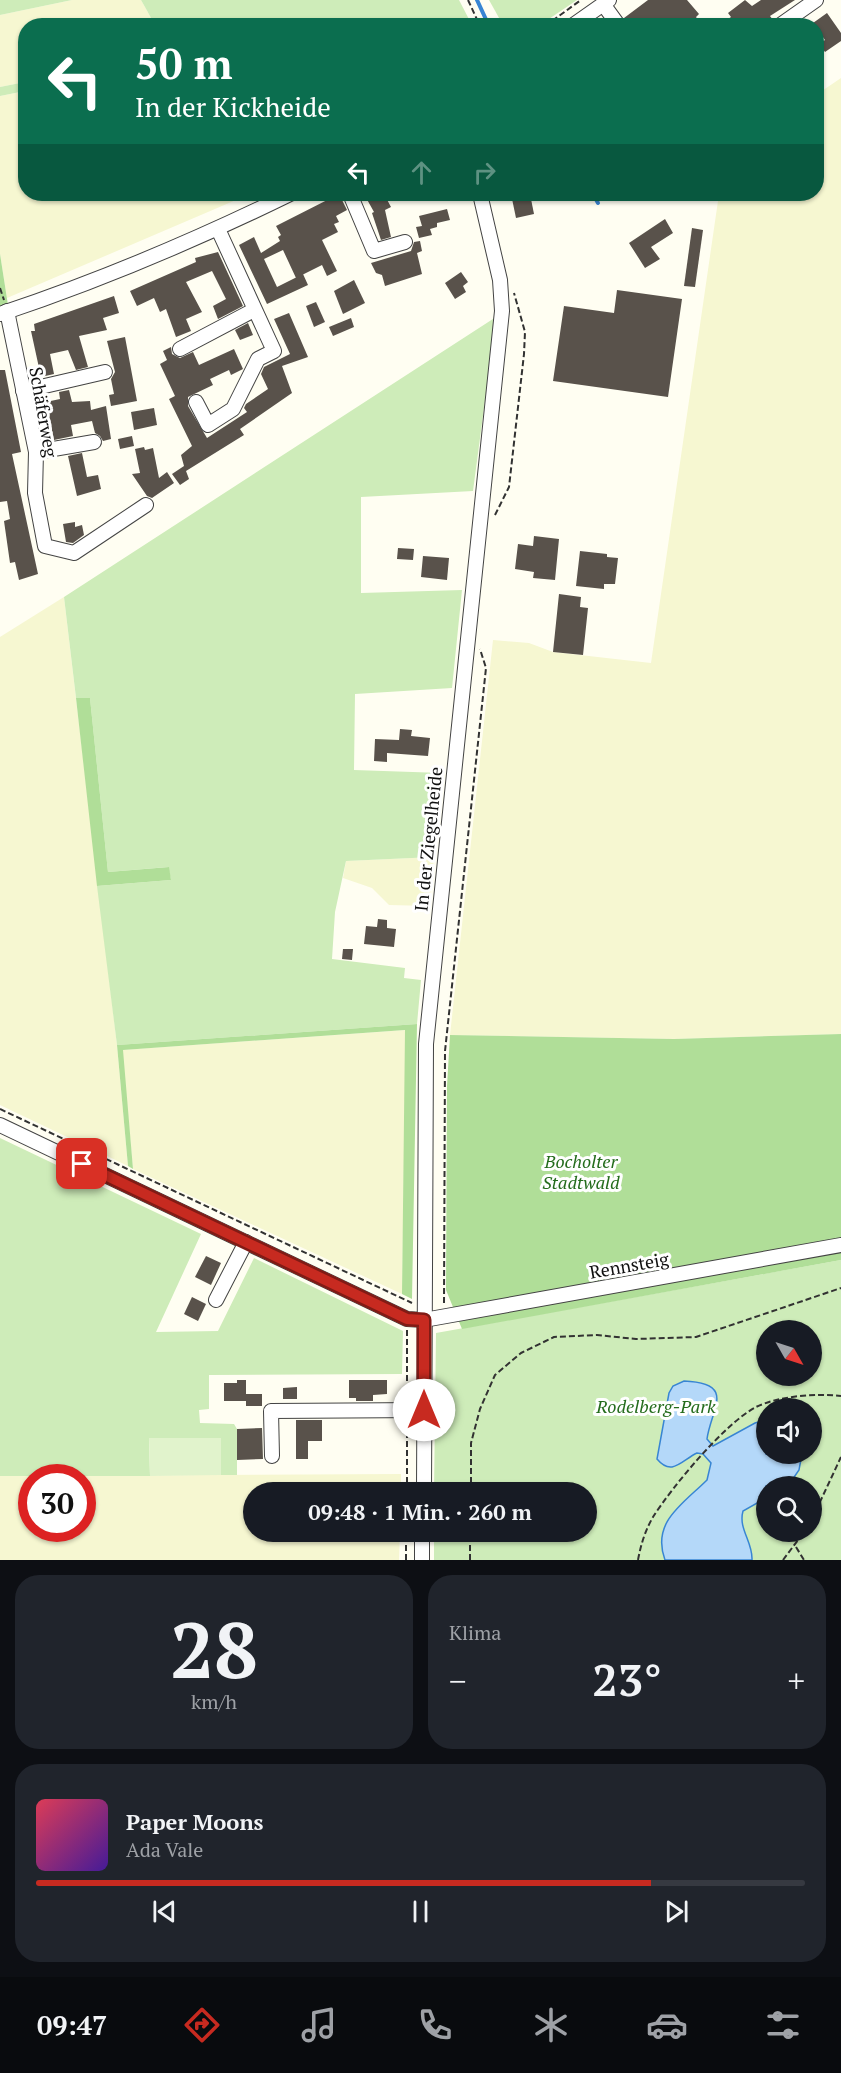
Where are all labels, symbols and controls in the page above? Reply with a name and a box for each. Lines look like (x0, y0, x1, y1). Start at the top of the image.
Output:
text: 50 m (135, 35, 233, 91)
icon: left (36, 42, 114, 120)
text: In der Kickheide (135, 89, 331, 125)
icon: left (342, 156, 375, 189)
icon: ahead (405, 156, 438, 189)
icon: right (468, 156, 501, 189)
street label: Schäferweg (24, 365, 64, 459)
street label: In der Ziegelheide (408, 766, 448, 912)
pin (56, 1138, 107, 1189)
icon: arrive (65, 1147, 98, 1180)
park label: Bocholter Stadtwald (542, 1149, 620, 1194)
street label: Rennsteig (588, 1246, 671, 1284)
north arrow (756, 1320, 822, 1386)
map controls (756, 1320, 822, 1542)
position arrow (392, 1378, 456, 1442)
park label: Rodelberg-Park (595, 1394, 716, 1418)
button: sound (756, 1398, 822, 1464)
speed limit sign: 30 (18, 1464, 96, 1542)
button: search (756, 1476, 822, 1542)
text: 09:48 · 1 Min. · 260 m (308, 1497, 532, 1526)
text: 28 (170, 1597, 258, 1700)
text: Klima (449, 1619, 501, 1646)
text: 23° (592, 1649, 662, 1709)
text: − (449, 1659, 467, 1702)
text: + (787, 1659, 805, 1702)
text: km/h (191, 1688, 237, 1715)
text: Paper Moons (126, 1807, 264, 1836)
text: Ada Vale (126, 1836, 203, 1863)
icon: previous (148, 1895, 181, 1928)
icon: pause (404, 1895, 437, 1928)
icon: next (660, 1895, 693, 1928)
icon: directions (181, 2004, 223, 2046)
icon: music (298, 2004, 340, 2046)
icon: phone (414, 2004, 456, 2046)
icon: climate (530, 2004, 572, 2046)
icon: car (646, 2004, 688, 2046)
icon: filters (762, 2004, 804, 2046)
text: 09:47 (37, 2007, 107, 2043)

